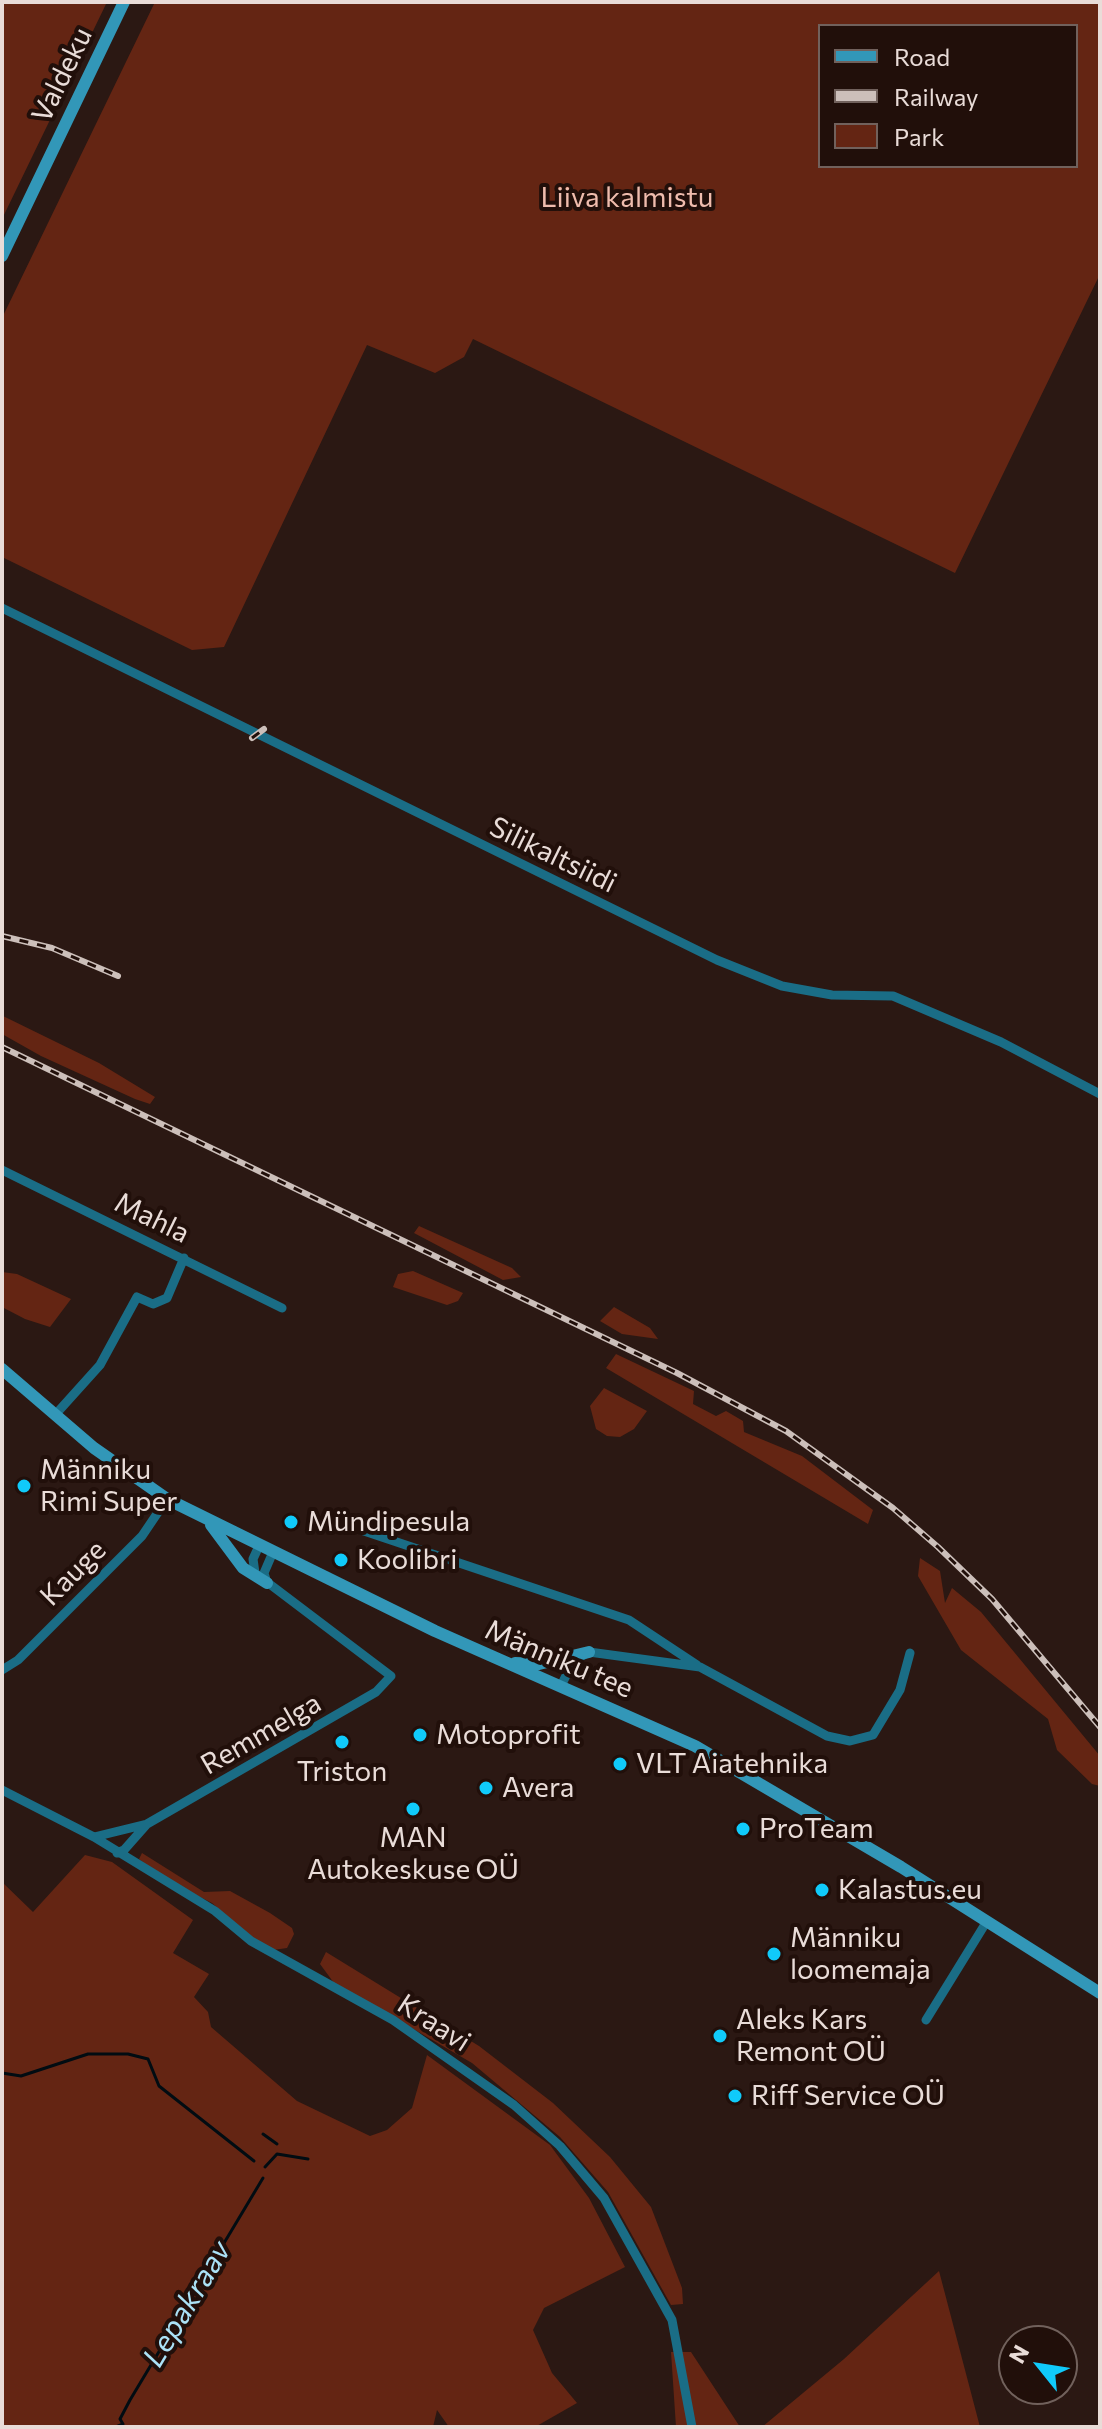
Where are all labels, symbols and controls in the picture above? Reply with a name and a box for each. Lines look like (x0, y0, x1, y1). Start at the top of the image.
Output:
street label: Valdeku (25, 22, 99, 128)
legend (818, 24, 1078, 168)
text: Road (894, 42, 950, 71)
text: Railway (894, 82, 979, 111)
text: Park (894, 122, 944, 151)
park label: Liiva kalmistu (541, 181, 713, 215)
street label: Silikaltsiidi (484, 810, 622, 900)
street label: Mahla (109, 1186, 195, 1250)
place label: Männiku Rimi Super (40, 1453, 178, 1519)
marker: Männiku Rimi Super (15, 1477, 33, 1495)
place label: Mündipesula (307, 1505, 470, 1539)
marker: Mündipesula (282, 1513, 300, 1531)
street label: Kauge (33, 1533, 113, 1613)
place label: Koolibri (357, 1543, 458, 1577)
marker: Koolibri (332, 1551, 350, 1569)
street label: Männiku tee (480, 1613, 638, 1705)
street label: Remmelga (195, 1686, 327, 1782)
place label: Motoprofit (436, 1718, 581, 1752)
marker: Motoprofit (411, 1726, 429, 1744)
marker: Triston (333, 1733, 351, 1751)
place label: VLT Aiatehnika (636, 1747, 828, 1781)
place label: Triston (297, 1755, 387, 1789)
marker: VLT Aiatehnika (611, 1755, 629, 1773)
place label: Avera (502, 1771, 574, 1805)
marker: Avera (477, 1779, 495, 1797)
marker: MAN Autokeskuse OÜ (404, 1800, 422, 1818)
place label: ProTeam (759, 1812, 874, 1846)
marker: ProTeam (734, 1820, 752, 1838)
place label: MAN Autokeskuse OÜ (307, 1821, 519, 1887)
place label: Kalastus.eu (838, 1873, 982, 1907)
marker: Kalastus.eu (813, 1881, 831, 1899)
place label: Männiku loomemaja (790, 1921, 931, 1987)
marker: Männiku loomemaja (765, 1945, 783, 1963)
street label: Kraavi (391, 1987, 477, 2059)
place label: Aleks Kars Remont OÜ (736, 2003, 886, 2069)
marker: Aleks Kars Remont OÜ (711, 2027, 729, 2045)
place label: Riff Service OÜ (751, 2079, 945, 2113)
marker: Riff Service OÜ (726, 2087, 744, 2105)
water label: Lepakraav (135, 2235, 239, 2373)
north arrow (998, 2325, 1078, 2405)
text: N (1003, 2340, 1034, 2368)

